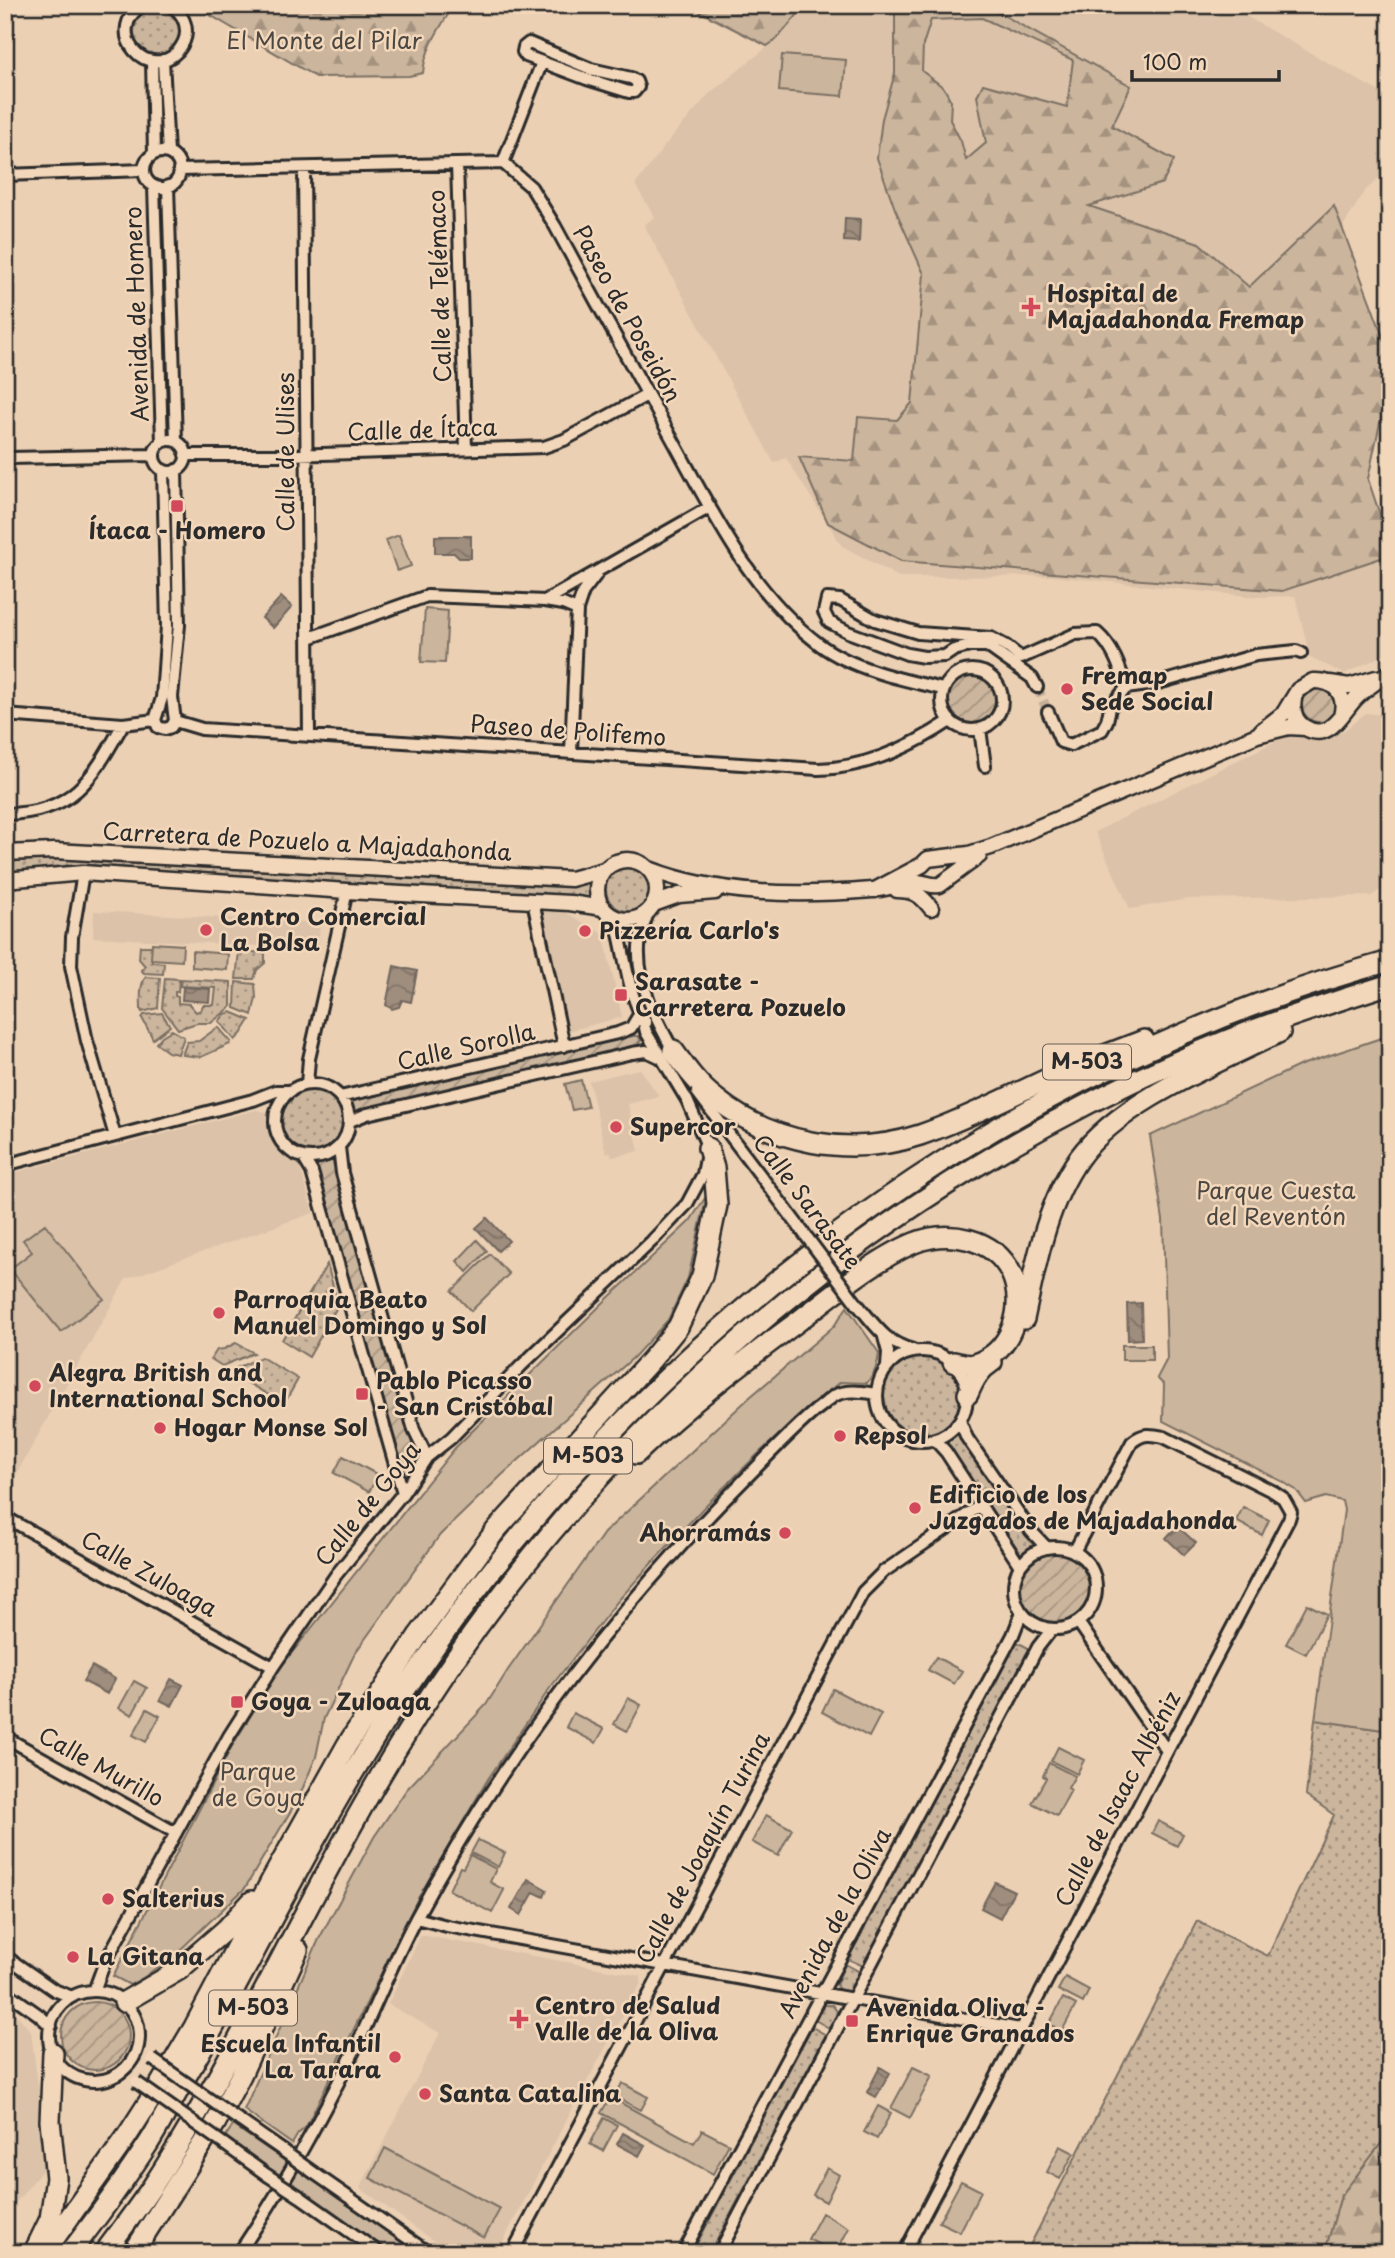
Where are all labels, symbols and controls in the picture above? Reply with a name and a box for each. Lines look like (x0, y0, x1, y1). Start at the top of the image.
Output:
park label: El Monte del Pilar (226, 22, 422, 57)
scale bar (1132, 38, 1280, 82)
text: 100 m (1143, 45, 1207, 77)
street label: Calle de Telémaco (418, 189, 459, 383)
street label: Avenida de Homero (114, 206, 157, 422)
street label: Paseo de Poseidón (565, 218, 692, 409)
place label: Hospital de Majadahonda Fremap (1047, 275, 1304, 336)
marker: Hospital de Majadahonda Fremap (1021, 297, 1041, 317)
street label: Calle de Ulises (267, 372, 302, 532)
street label: Calle de Ítaca (346, 408, 498, 449)
marker: Ítaca - Homero (169, 498, 185, 514)
place label: Ítaca - Homero (89, 512, 265, 547)
place label: Fremap Sede Social (1081, 657, 1213, 718)
marker: Fremap Sede Social (1059, 681, 1075, 697)
street label: Paseo de Polifemo (469, 705, 667, 754)
street label: Carretera de Pozuelo a Majadahonda (102, 812, 513, 869)
place label: Centro Comercial La Bolsa (220, 898, 426, 959)
place label: Pizzería Carlo's (599, 912, 780, 947)
marker: Centro Comercial La Bolsa (198, 922, 214, 938)
marker: Pizzería Carlo's (577, 923, 593, 939)
place label: Sarasate - Carretera Pozuelo (635, 963, 846, 1024)
marker: Sarasate - Carretera Pozuelo (613, 987, 629, 1003)
street label: Calle Sorolla (393, 1013, 539, 1078)
road number: M-503 (1043, 1044, 1131, 1080)
place label: Supercor (630, 1108, 736, 1143)
marker: Supercor (608, 1119, 624, 1135)
street label: Calle Sarasate (745, 1126, 871, 1276)
park label: Parque Cuesta del Reventón (1196, 1172, 1356, 1233)
place label: Parroquia Beato Manuel Domingo y Sol (233, 1281, 487, 1342)
marker: Parroquia Beato Manuel Domingo y Sol (211, 1305, 227, 1321)
place label: Alegra British and International School (48, 1354, 287, 1415)
place label: Pablo Picasso - San Cristóbal (376, 1362, 553, 1423)
marker: Alegra British and International School (27, 1378, 43, 1394)
marker: Pablo Picasso - San Cristóbal (354, 1386, 370, 1402)
place label: Hogar Monse Sol (174, 1409, 368, 1444)
place label: Repsol (854, 1417, 927, 1452)
marker: Hogar Monse Sol (152, 1420, 168, 1436)
marker: Repsol (832, 1428, 848, 1444)
street label: Calle de Goya (305, 1432, 429, 1573)
road number: M-503 (544, 1438, 632, 1474)
place label: Edificio de los Juzgados de Majadahonda (929, 1476, 1237, 1537)
marker: Edificio de los Juzgados de Majadahonda (907, 1500, 923, 1516)
place label: Ahorramás (638, 1514, 771, 1549)
street label: Calle Zuloaga (75, 1521, 225, 1625)
marker: Ahorramás (777, 1525, 793, 1541)
place label: Goya - Zuloaga (251, 1683, 431, 1718)
street label: Calle de Isaac Albéniz (1045, 1684, 1188, 1912)
marker: Goya - Zuloaga (229, 1694, 245, 1710)
street label: Calle Murillo (33, 1717, 171, 1815)
street label: Calle de Joaquín Turina (626, 1725, 778, 1970)
park label: Parque de Goya (212, 1753, 305, 1814)
street label: Avenida de la Oliva (769, 1821, 899, 2024)
place label: Salterius (122, 1880, 225, 1915)
marker: Salterius (100, 1891, 116, 1907)
place label: La Gitana (87, 1938, 204, 1973)
marker: La Gitana (65, 1949, 81, 1965)
place label: Centro de Salud Valle de la Oliva (535, 1987, 720, 2048)
place label: Avenida Oliva - Enrique Granados (865, 1989, 1074, 2050)
road number: M-503 (209, 1990, 297, 2025)
marker: Centro de Salud Valle de la Oliva (509, 2009, 529, 2029)
marker: Avenida Oliva - Enrique Granados (844, 2013, 860, 2029)
place label: Escuela Infantil La Tarara (200, 2025, 381, 2086)
marker: Escuela Infantil La Tarara (387, 2049, 403, 2065)
place label: Santa Catalina (439, 2075, 621, 2110)
marker: Santa Catalina (417, 2086, 433, 2102)

